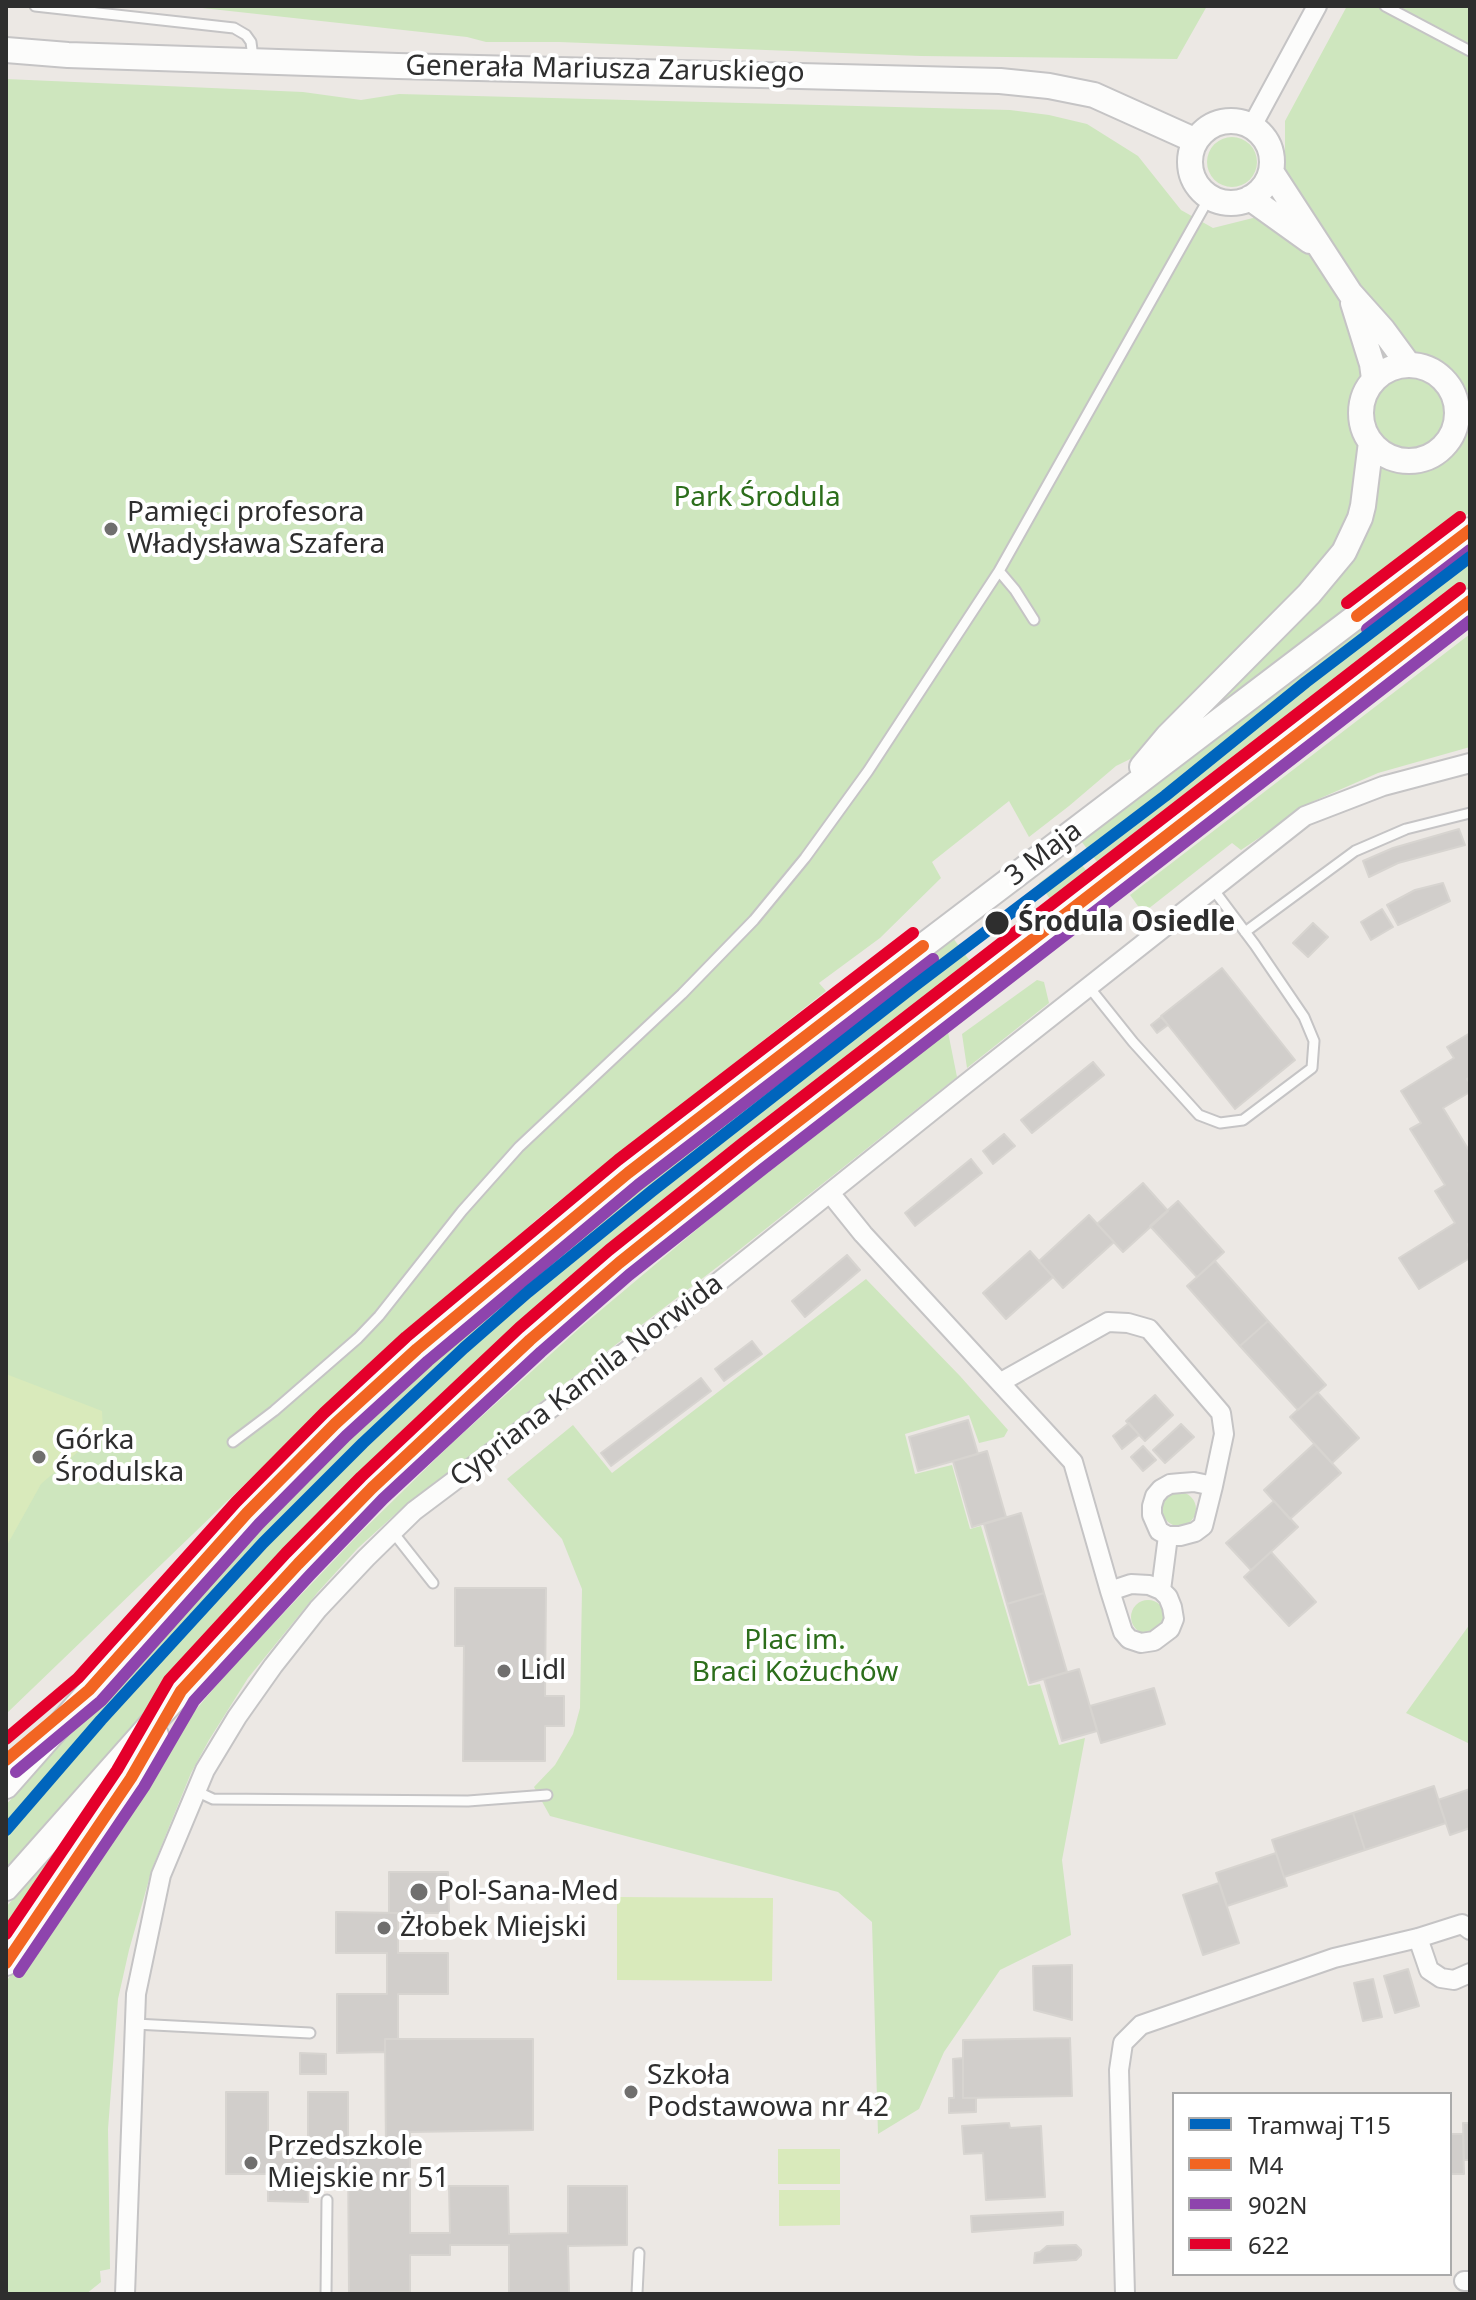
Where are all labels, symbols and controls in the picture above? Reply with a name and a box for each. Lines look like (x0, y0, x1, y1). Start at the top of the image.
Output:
street label: Generała Mariusza Zaruskiego (405, 50, 805, 90)
park label: Park Środula (673, 481, 841, 515)
place label: Pamięci profesora Władysława Szafera (127, 496, 385, 562)
marker: Pamięci profesora Władysława Szafera (102, 520, 120, 538)
street label: 3 Maja (999, 814, 1089, 894)
place label: Środula Osiedle (1018, 906, 1235, 940)
marker: Środula Osiedle (983, 909, 1011, 937)
street label: Cypriana Kamila Norwida (444, 1268, 730, 1494)
place label: Górka Środulska (55, 1424, 184, 1490)
marker: Górka Środulska (30, 1448, 48, 1466)
park label: Plac im. Braci Kożuchów (692, 1624, 898, 1690)
place label: Lidl (520, 1654, 566, 1688)
marker: Lidl (495, 1662, 513, 1680)
place label: Pol-Sana-Med (437, 1875, 619, 1909)
marker: Pol-Sana-Med (408, 1881, 430, 1903)
place label: Żłobek Miejski (400, 1911, 587, 1945)
marker: Żłobek Miejski (375, 1919, 393, 1937)
place label: Szkoła Podstawowa nr 42 (647, 2059, 889, 2125)
marker: Szkoła Podstawowa nr 42 (622, 2083, 640, 2101)
legend (1172, 2092, 1452, 2276)
text: Tramwaj T15 (1248, 2108, 1391, 2141)
place label: Przedszkole Miejskie nr 51 (267, 2130, 449, 2196)
text: M4 (1248, 2148, 1284, 2181)
marker: Przedszkole Miejskie nr 51 (242, 2154, 260, 2172)
text: 902N (1248, 2188, 1307, 2221)
text: 622 (1248, 2228, 1289, 2261)

